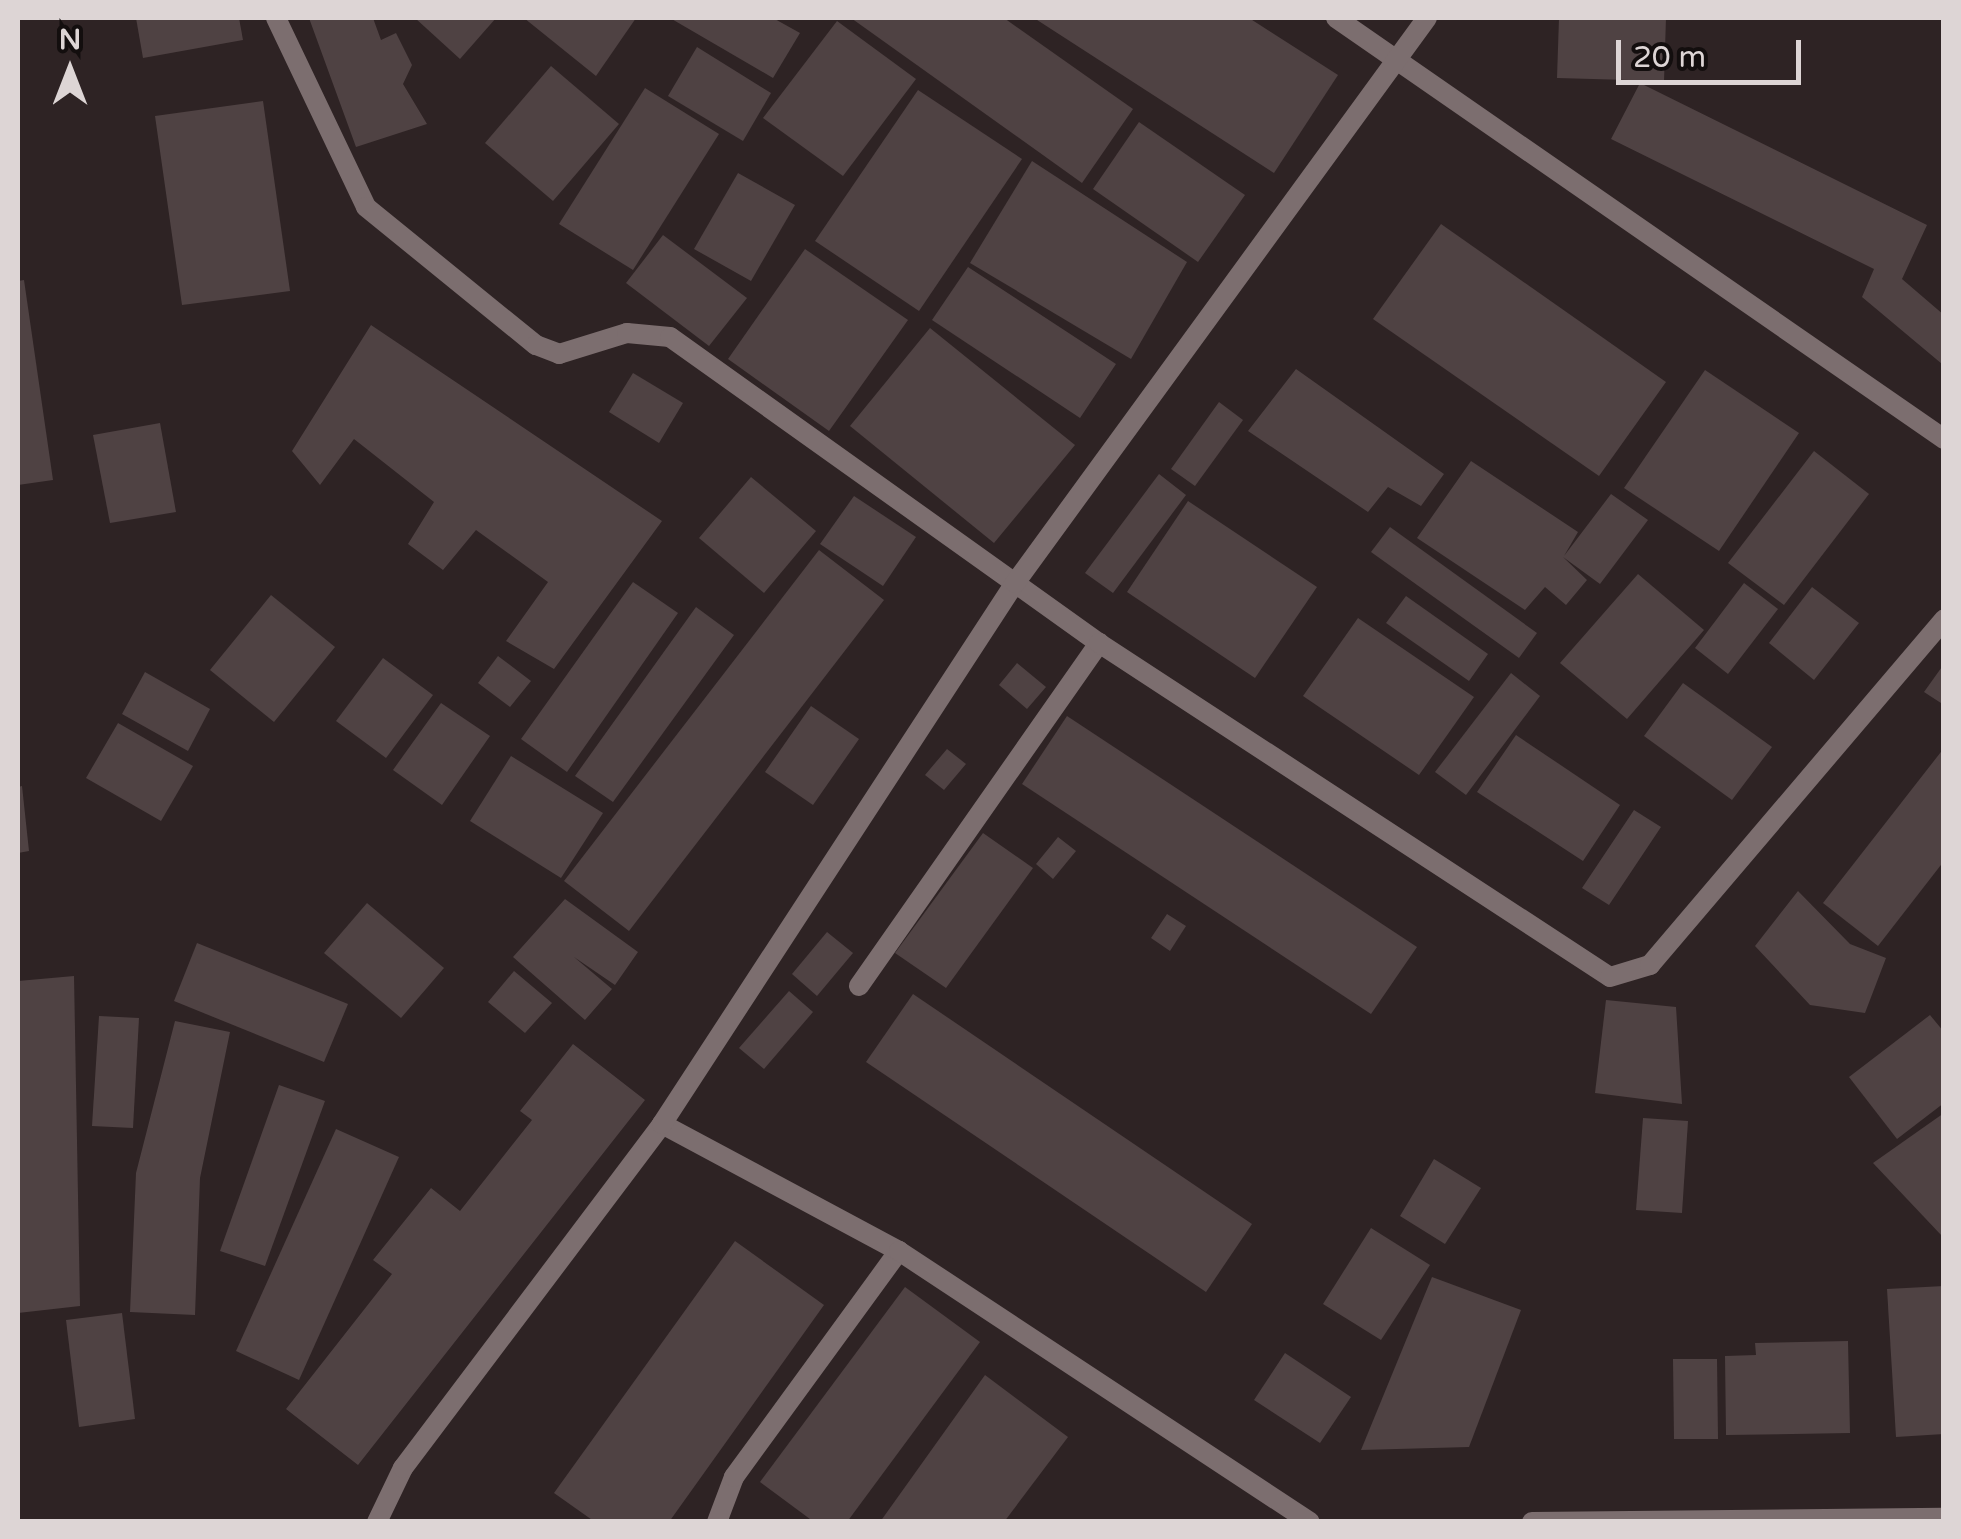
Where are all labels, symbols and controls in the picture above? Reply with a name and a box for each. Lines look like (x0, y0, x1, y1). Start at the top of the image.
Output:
north arrow (20, 20, 120, 120)
scale bar (1621, 20, 1806, 82)
text: N (59, 23, 81, 57)
text: 20 m (1633, 39, 1706, 76)

